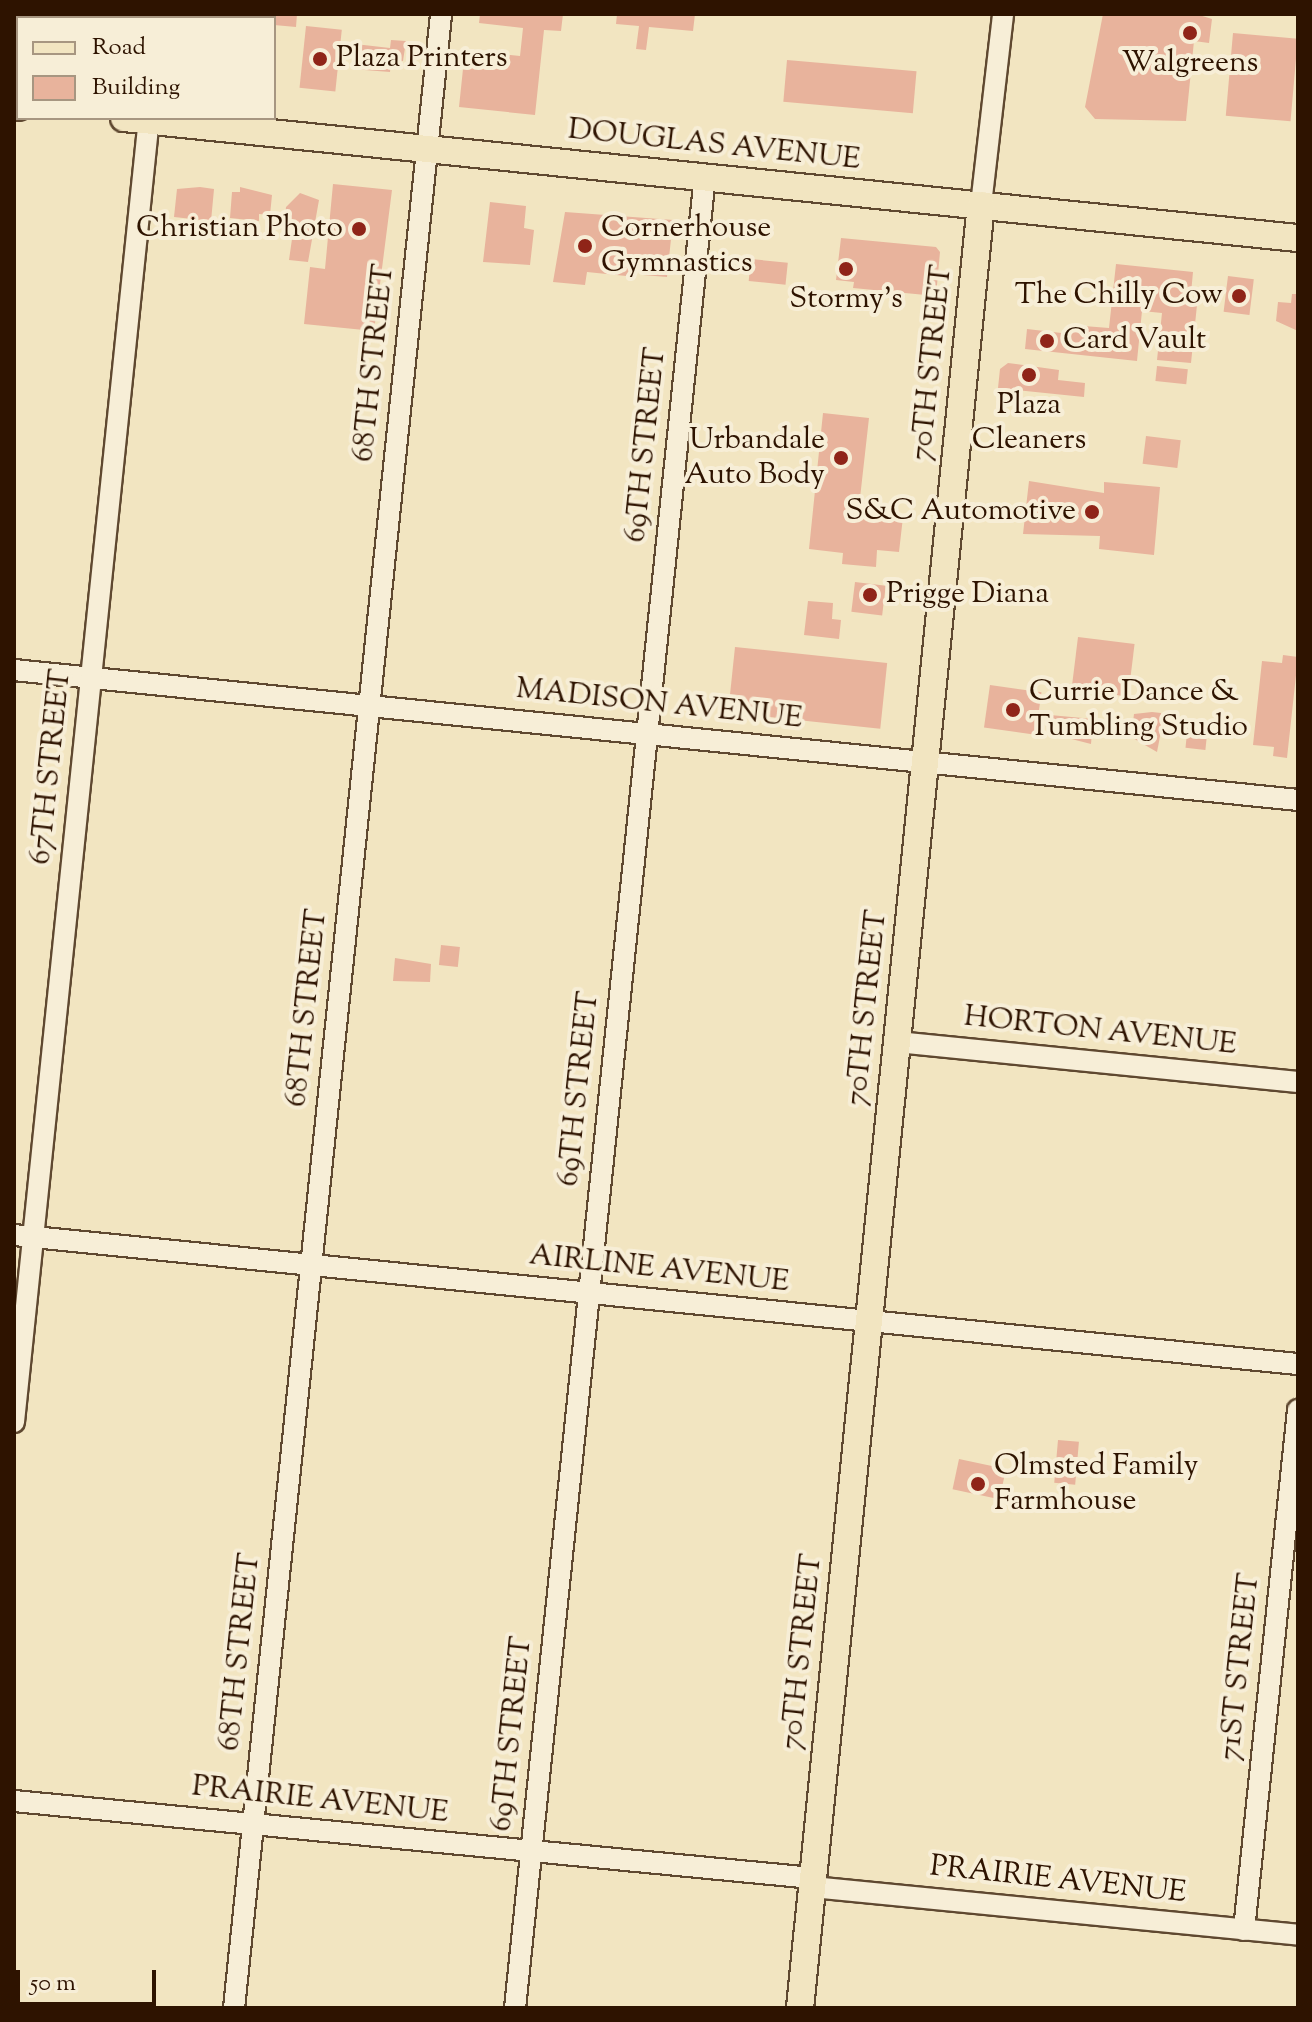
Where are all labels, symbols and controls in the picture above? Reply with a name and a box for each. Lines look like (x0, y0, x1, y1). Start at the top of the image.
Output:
legend (16, 16, 276, 120)
marker: Walgreens (1181, 24, 1199, 42)
text: Road (92, 31, 146, 65)
place label: Plaza Printers (336, 41, 508, 77)
place label: Walgreens (1122, 46, 1258, 82)
marker: Plaza Printers (311, 50, 329, 68)
text: Building (92, 71, 180, 105)
street label: DOUGLAS AVENUE (566, 113, 862, 179)
place label: Christian Photo (136, 211, 343, 247)
place label: Cornerhouse Gymnastics (601, 211, 771, 282)
marker: Christian Photo (350, 220, 368, 238)
marker: Cornerhouse Gymnastics (576, 237, 594, 255)
marker: Stormy's (837, 260, 855, 278)
street label: 68TH STREET (347, 262, 403, 464)
street label: 70TH STREET (905, 263, 961, 463)
place label: The Chilly Cow (1015, 278, 1223, 314)
place label: Stormy's (789, 282, 903, 318)
marker: The Chilly Cow (1230, 287, 1248, 305)
place label: Card Vault (1063, 323, 1206, 359)
marker: Card Vault (1038, 332, 1056, 350)
street label: 69TH STREET (619, 346, 675, 544)
marker: Plaza Cleaners (1020, 366, 1038, 384)
place label: Plaza Cleaners (972, 388, 1086, 458)
place label: Urbandale Auto Body (684, 423, 825, 494)
marker: Urbandale Auto Body (832, 449, 850, 467)
place label: S&C Automotive (845, 494, 1076, 530)
marker: S&C Automotive (1083, 503, 1101, 521)
place label: Prigge Diana (886, 577, 1049, 613)
marker: Prigge Diana (861, 586, 879, 604)
street label: 67TH STREET (24, 667, 80, 867)
street label: MADISON AVENUE (514, 672, 804, 738)
place label: Currie Dance & Tumbling Studio (1029, 675, 1248, 746)
marker: Currie Dance & Tumbling Studio (1004, 701, 1022, 719)
street label: 68TH STREET (280, 907, 336, 1109)
street label: 70TH STREET (840, 908, 896, 1108)
street label: 69TH STREET (552, 990, 608, 1188)
street label: HORTON AVENUE (962, 1000, 1238, 1064)
street label: AIRLINE AVENUE (527, 1238, 791, 1302)
place label: Olmsted Family Farmhouse (994, 1449, 1198, 1520)
marker: Olmsted Family Farmhouse (969, 1475, 987, 1493)
street label: 68TH STREET (213, 1551, 269, 1753)
street label: 70TH STREET (775, 1552, 831, 1752)
street label: 71ST STREET (1213, 1571, 1269, 1763)
street label: 69TH STREET (485, 1635, 541, 1833)
street label: PRAIRIE AVENUE (190, 1770, 450, 1832)
street label: PRAIRIE AVENUE (928, 1850, 1188, 1912)
scale bar (20, 1954, 160, 2004)
text: 50 m (30, 1967, 76, 2001)

